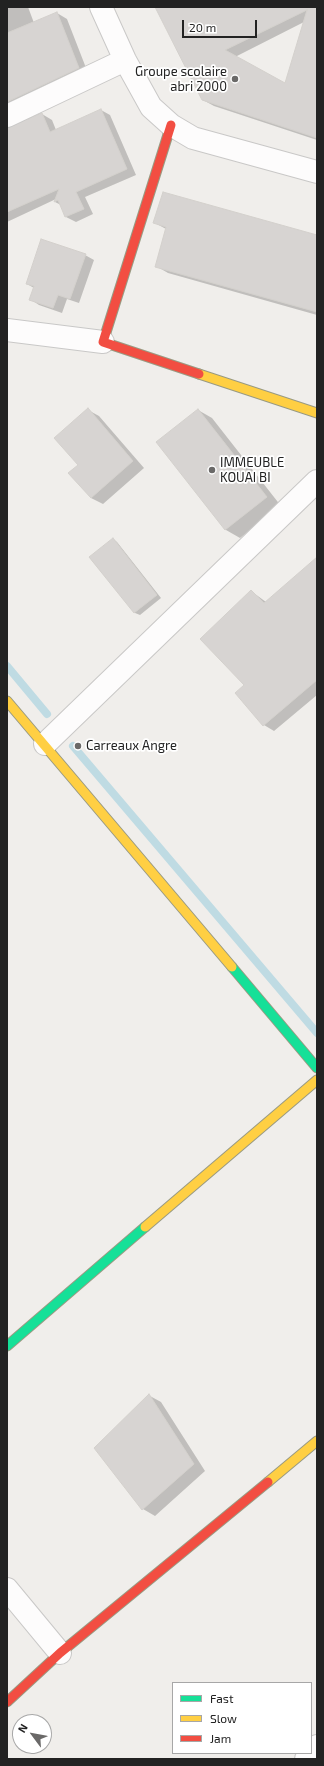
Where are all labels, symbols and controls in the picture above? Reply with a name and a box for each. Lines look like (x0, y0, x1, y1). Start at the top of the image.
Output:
scale bar (184, 12, 259, 38)
text: 20 m (189, 20, 216, 34)
place label: Groupe scolaire abri 2000 (135, 64, 227, 95)
marker: Groupe scolaire abri 2000 (230, 74, 240, 84)
place label: IMMEUBLE KOUAI BI (220, 455, 284, 486)
marker: IMMEUBLE KOUAI BI (207, 465, 217, 475)
place label: Carreaux Angre (86, 738, 177, 754)
marker: Carreaux Angre (73, 741, 83, 751)
legend (172, 1682, 312, 1754)
text: Fast (210, 1691, 233, 1705)
text: Slow (210, 1711, 237, 1725)
north arrow (12, 1714, 52, 1754)
text: N (15, 1721, 30, 1735)
text: Jam (210, 1731, 231, 1745)

